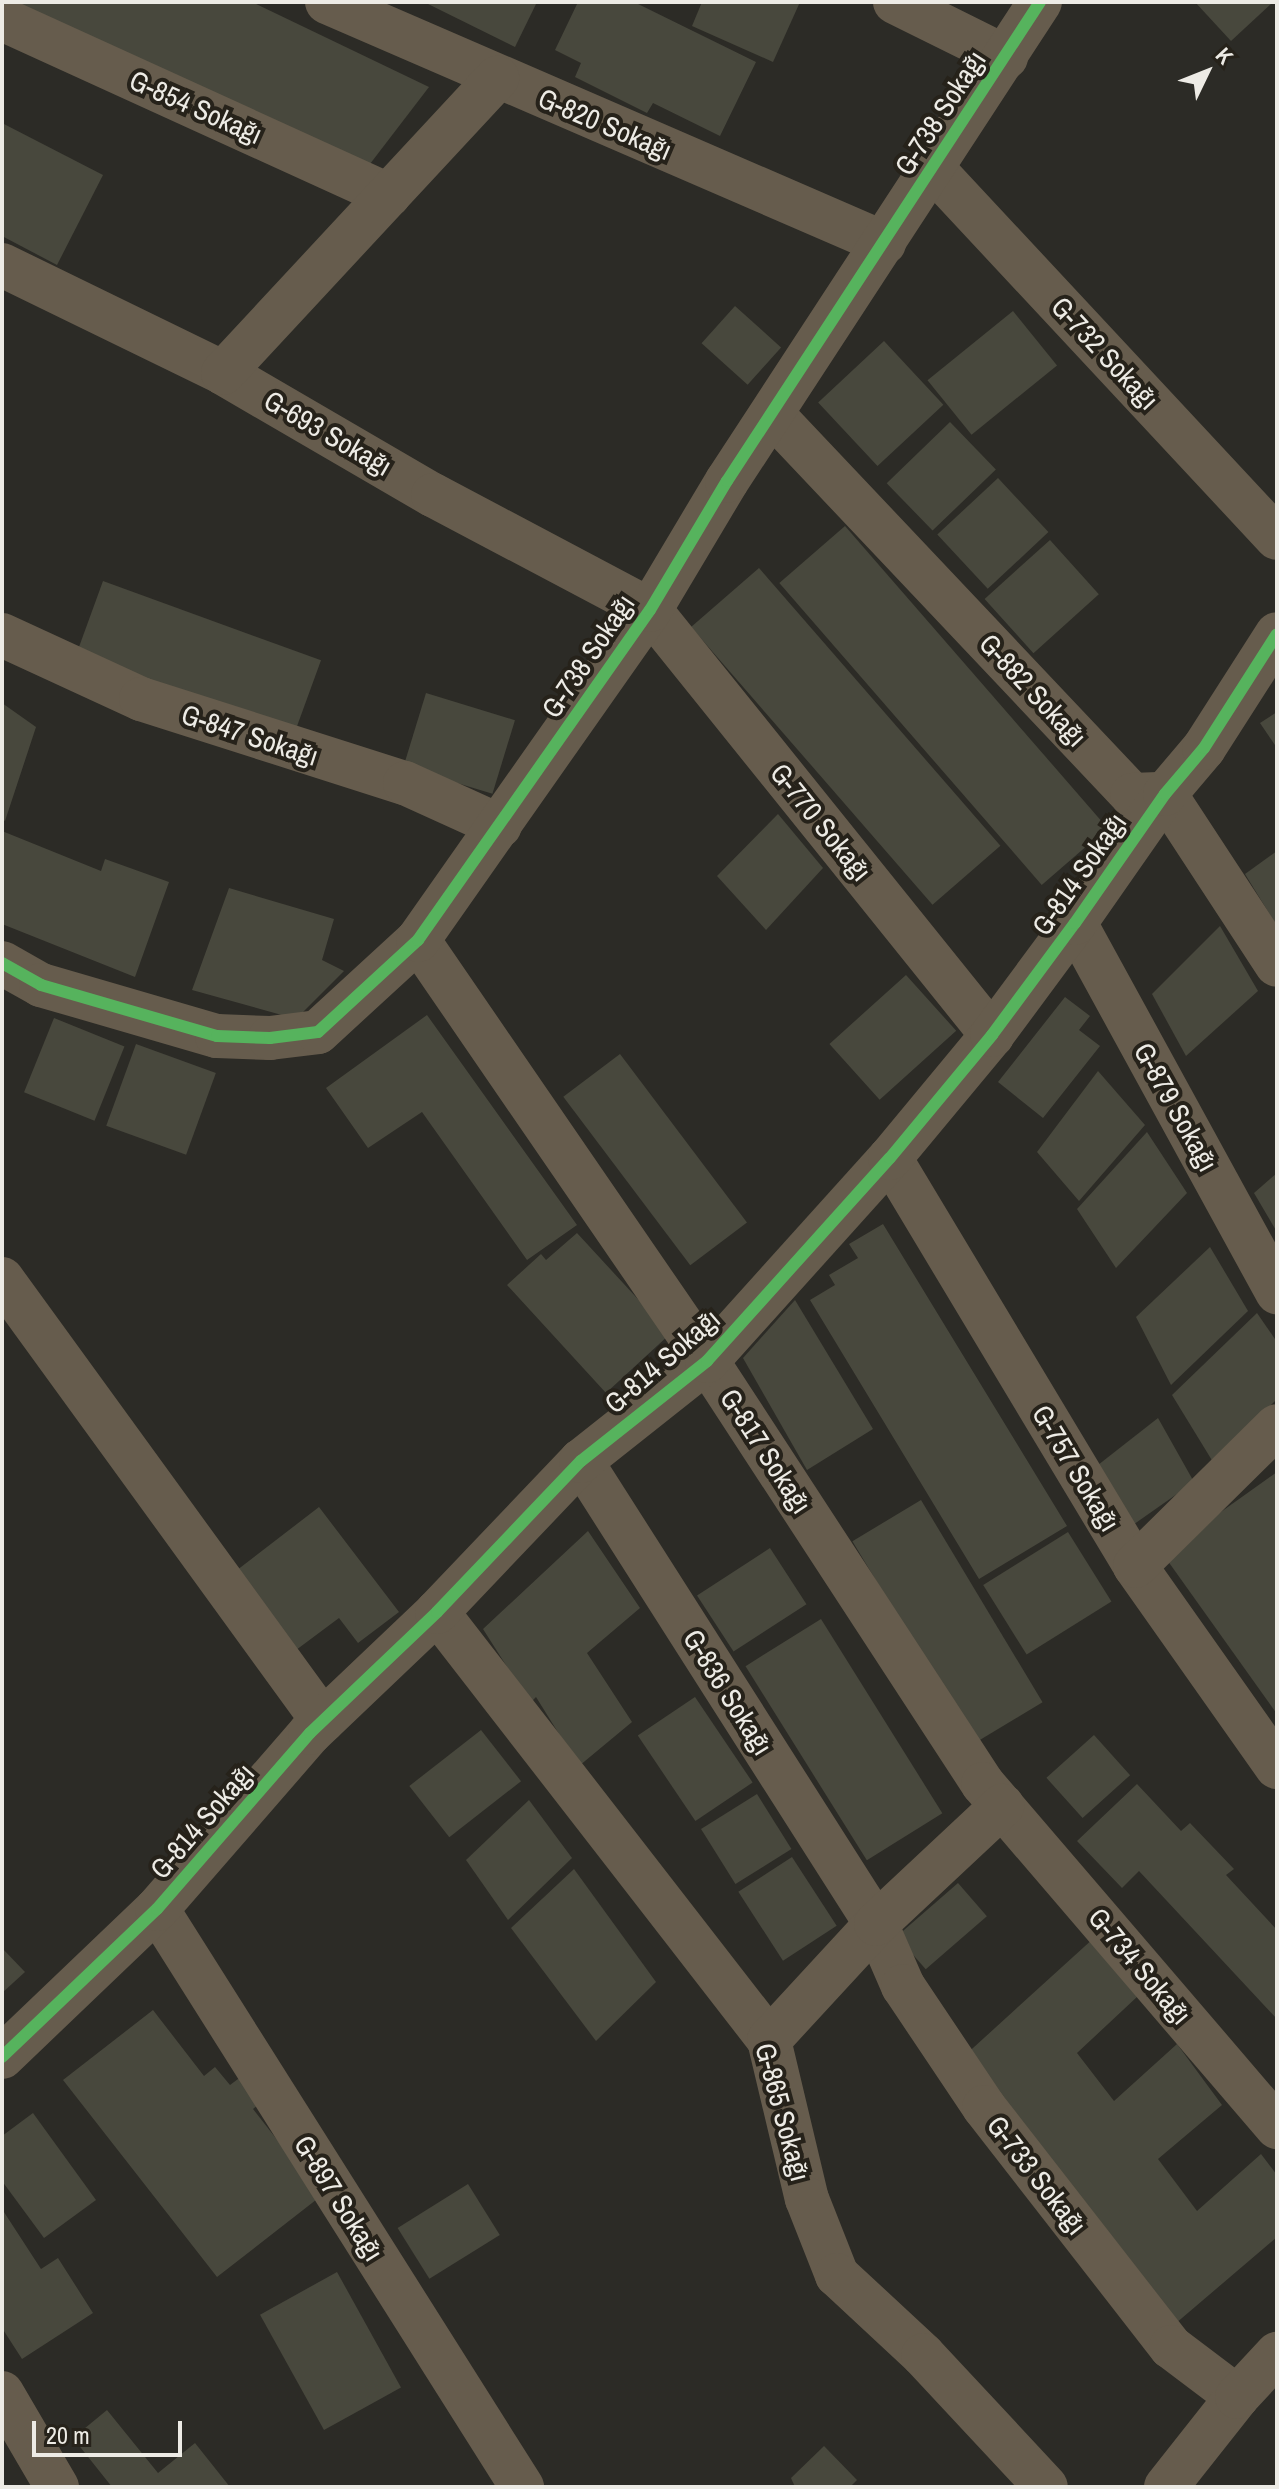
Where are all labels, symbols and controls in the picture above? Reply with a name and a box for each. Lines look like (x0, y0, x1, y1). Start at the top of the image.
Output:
north arrow (1167, 32, 1247, 112)
text: K (1209, 41, 1240, 71)
street label: G-738 Sokağı (887, 44, 993, 182)
street label: G-854 Sokağı (124, 63, 268, 151)
street label: G-820 Sokağı (533, 81, 677, 167)
street label: G-732 Sokağı (1044, 290, 1166, 416)
street label: G-693 Sokağı (258, 383, 398, 483)
street label: G-738 Sokağı (534, 588, 642, 724)
street label: G-882 Sokağı (972, 627, 1094, 753)
street label: G-847 Sokağı (177, 697, 323, 773)
street label: G-770 Sokağı (763, 756, 879, 888)
street label: G-814 Sokağı (1025, 806, 1133, 942)
street label: G-879 Sokağı (1127, 1037, 1225, 1177)
street label: G-814 Sokağı (598, 1302, 726, 1420)
street label: G-817 Sokağı (713, 1382, 819, 1520)
street label: G-757 Sokağı (1025, 1399, 1127, 1537)
street label: G-836 Sokağı (676, 1623, 780, 1761)
street label: G-814 Sokağı (143, 1757, 261, 1885)
street label: G-734 Sokağı (1082, 1901, 1198, 2031)
street label: G-865 Sokağı (748, 2039, 818, 2185)
street label: G-733 Sokağı (980, 2109, 1094, 2241)
street label: G-897 Sokağı (287, 2129, 391, 2267)
scale bar (36, 2405, 186, 2455)
text: 20 m (46, 2419, 90, 2451)

